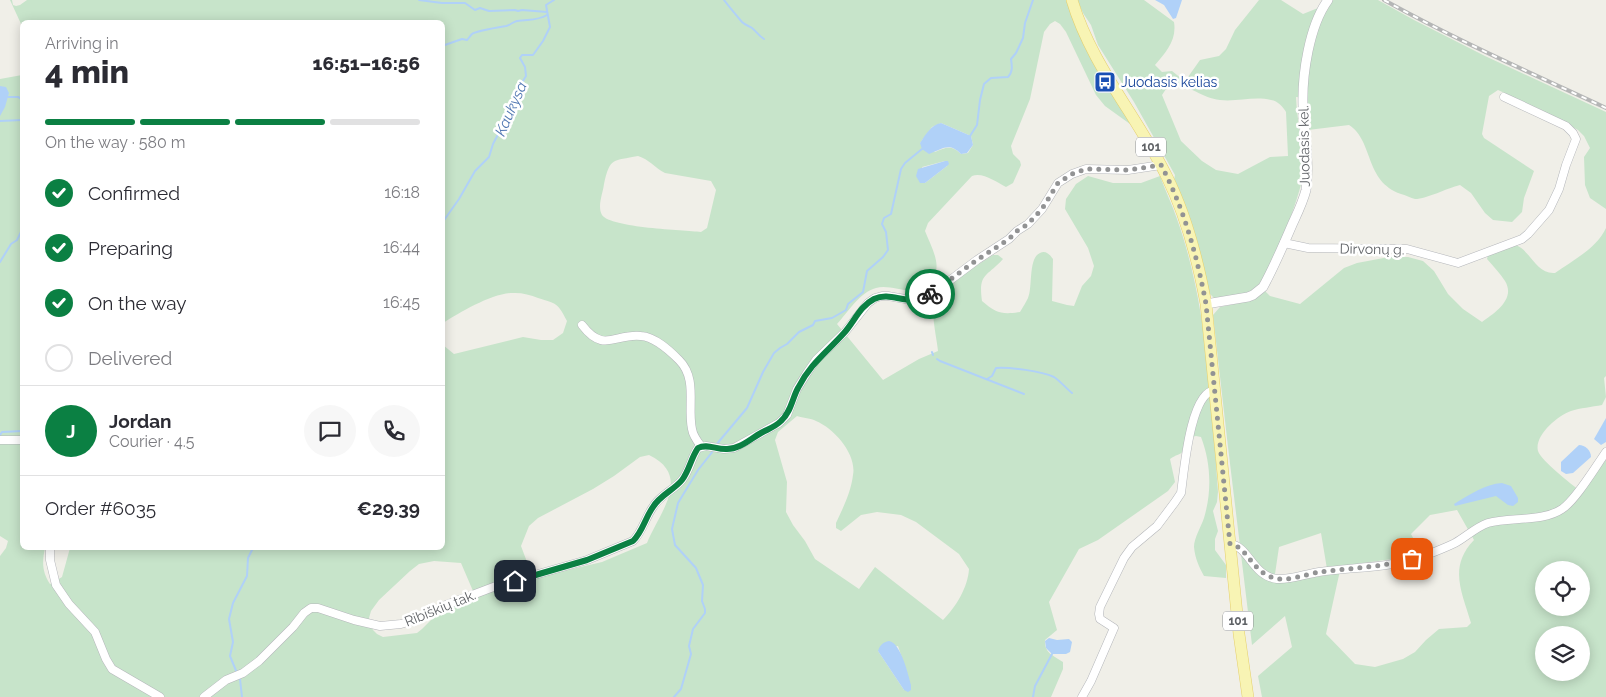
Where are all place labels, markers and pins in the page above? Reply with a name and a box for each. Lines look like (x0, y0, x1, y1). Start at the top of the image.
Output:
bus stop icon: Juodasis kelias (1093, 70, 1117, 94)
place label: Juodasis kelias (1121, 74, 1218, 90)
pin (1391, 538, 1433, 580)
pin (494, 560, 536, 602)

